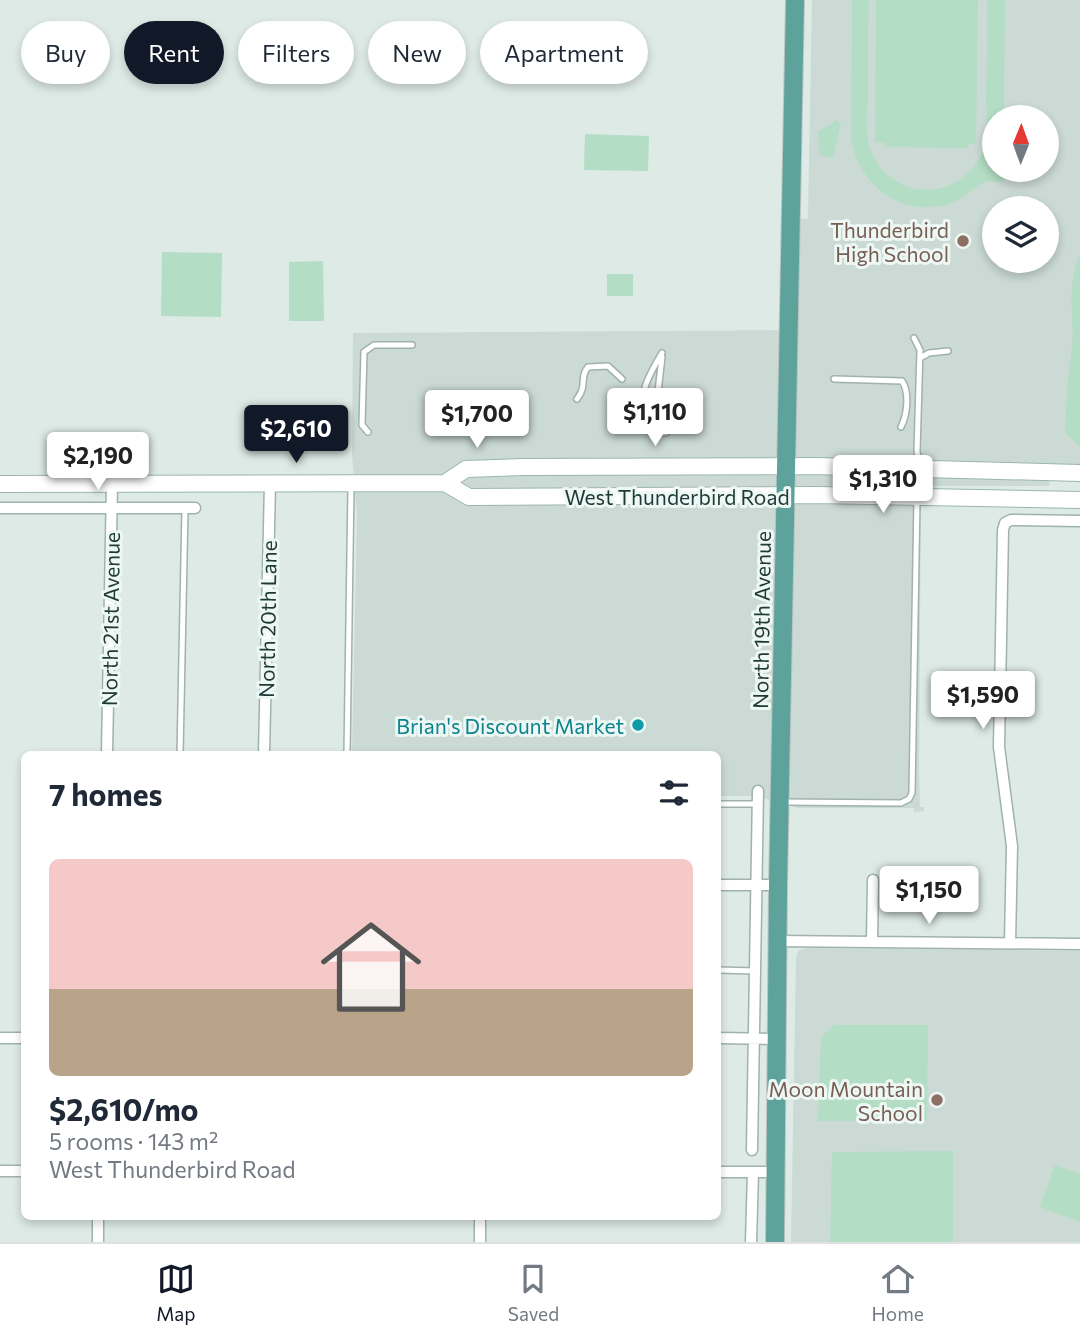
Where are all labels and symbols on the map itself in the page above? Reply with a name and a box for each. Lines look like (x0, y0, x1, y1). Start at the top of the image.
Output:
north arrow (982, 105, 1059, 182)
place label: Thunderbird High School (830, 217, 949, 266)
marker: Thunderbird High School (955, 233, 971, 249)
pin: $1,110 (598, 388, 712, 448)
pin: $1,700 (420, 391, 534, 450)
pin: $2,610 (239, 406, 353, 465)
pin: $2,190 (41, 433, 155, 492)
pin: $1,310 (826, 456, 940, 515)
street label: West Thunderbird Road (564, 484, 790, 509)
street label: North 19th Avenue (747, 531, 775, 709)
street label: North 21st Avenue (96, 532, 124, 706)
street label: North 20th Lane (253, 540, 281, 698)
pin: $1,590 (926, 672, 1040, 731)
place label: Brian's Discount Market (396, 713, 624, 738)
marker: Brian's Discount Market (630, 717, 646, 733)
pin: $1,150 (872, 866, 986, 926)
place label: Moon Mountain School (768, 1076, 923, 1125)
marker: Moon Mountain School (929, 1092, 945, 1108)

